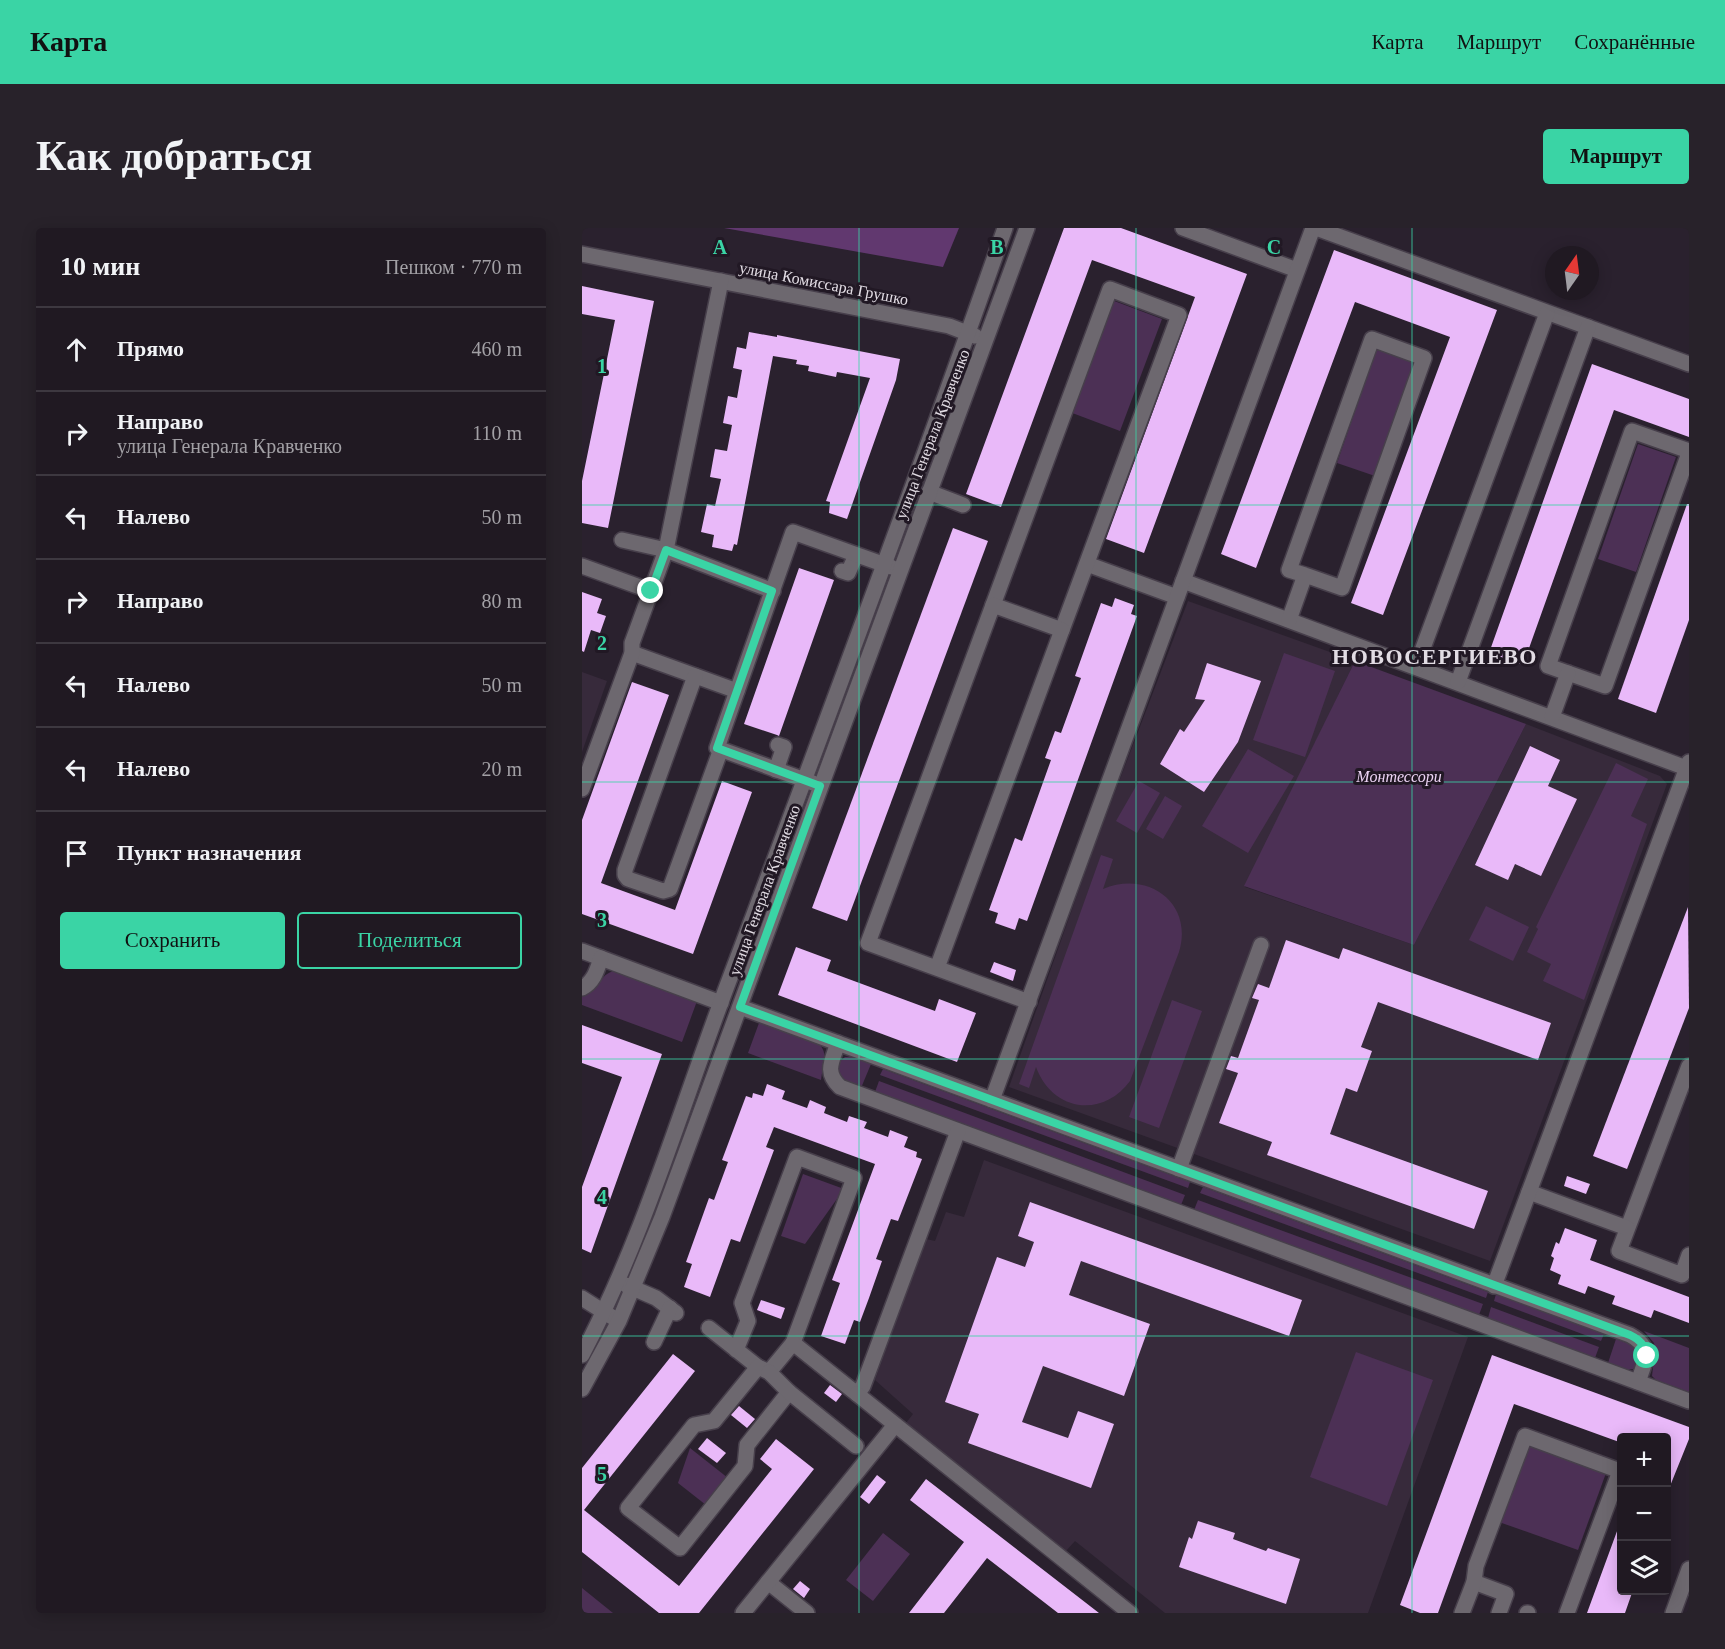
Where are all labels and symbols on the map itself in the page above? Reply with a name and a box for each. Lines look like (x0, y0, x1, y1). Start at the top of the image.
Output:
text: A (713, 236, 728, 258)
text: B (990, 236, 1004, 258)
text: C (1267, 236, 1281, 258)
north arrow (1545, 246, 1599, 300)
street label: улица Комиссара Грушко (738, 259, 910, 309)
street label: улица Генерала Кравченко (892, 347, 974, 522)
text: 1 (597, 355, 607, 377)
route end (637, 577, 663, 603)
text: 2 (597, 632, 607, 654)
district label: НОВОСЕРГИЕВО (1332, 644, 1538, 669)
park label: Монтессори (1355, 768, 1442, 786)
street label: улица Генерала Кравченко (726, 803, 804, 978)
text: 3 (597, 909, 607, 931)
text: 4 (597, 1186, 607, 1208)
route start (1633, 1342, 1659, 1368)
text: 5 (597, 1463, 607, 1485)

